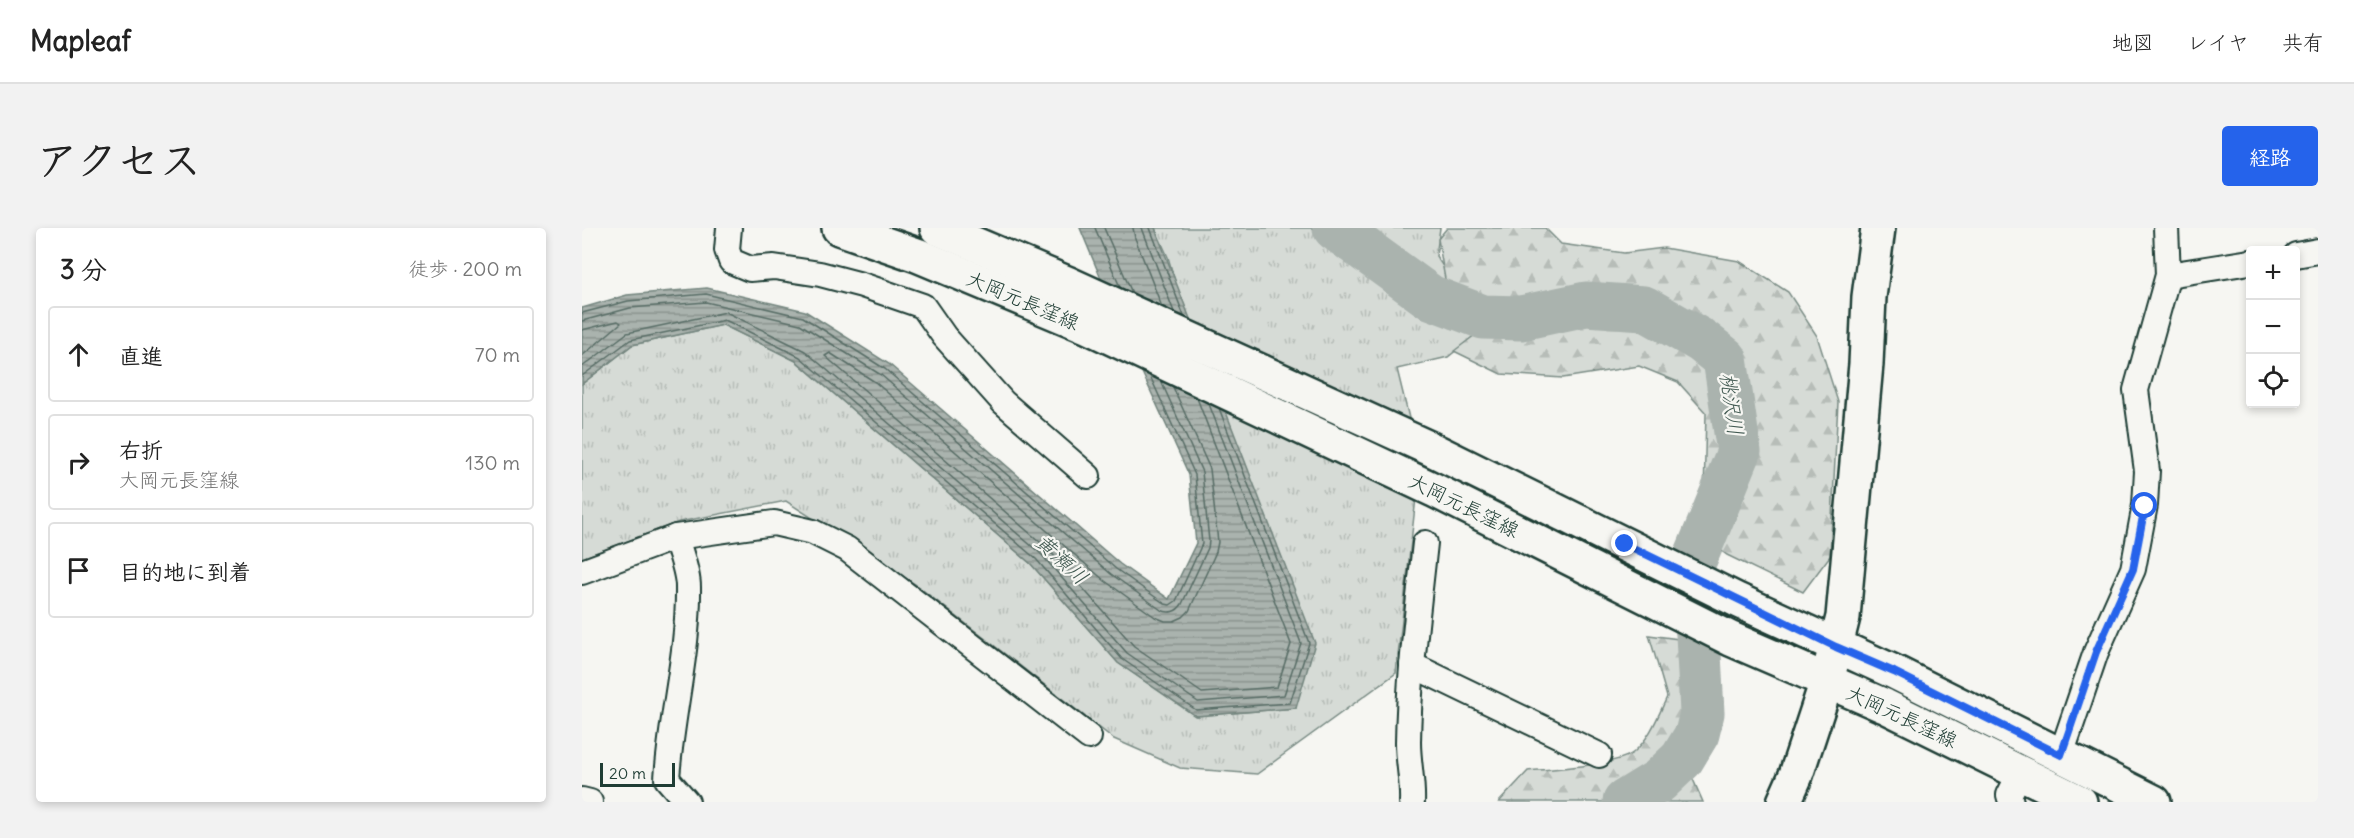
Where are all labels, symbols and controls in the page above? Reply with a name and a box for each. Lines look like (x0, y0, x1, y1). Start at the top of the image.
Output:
text: Mapleaf (30, 23, 131, 59)
text: 地図 (2112, 29, 2154, 56)
text: レイヤ (2187, 29, 2249, 56)
text: 共有 (2282, 29, 2324, 56)
button: 経路 (2222, 126, 2318, 186)
text: アクセス (36, 134, 201, 186)
map controls (2246, 246, 2300, 408)
button: + (2246, 246, 2300, 300)
text: 3 分 (60, 253, 107, 286)
text: 徒歩 · 200 m (408, 256, 522, 281)
street label: 大岡元長窪線 (963, 265, 1083, 335)
button: − (2246, 300, 2300, 354)
icon: ahead (62, 338, 95, 371)
text: 直進 (119, 342, 163, 370)
text: 70 m (475, 342, 520, 367)
button: locate (2246, 354, 2300, 408)
water label: 桃沢川 (1714, 371, 1750, 437)
text: 右折 (119, 436, 163, 464)
icon: right (62, 446, 95, 479)
text: 130 m (465, 450, 520, 475)
text: 大岡元長窪線 (119, 467, 239, 492)
street label: 大岡元長窪線 (1405, 467, 1523, 543)
route start (2131, 492, 2157, 518)
water label: 黄瀬川 (1030, 528, 1094, 590)
route end (1611, 530, 1637, 556)
icon: arrive (62, 554, 95, 587)
text: 目的地に到着 (119, 558, 251, 586)
street label: 大岡元長窪線 (1842, 679, 1962, 753)
scale bar (600, 760, 675, 788)
text: 20 m (609, 763, 646, 783)

